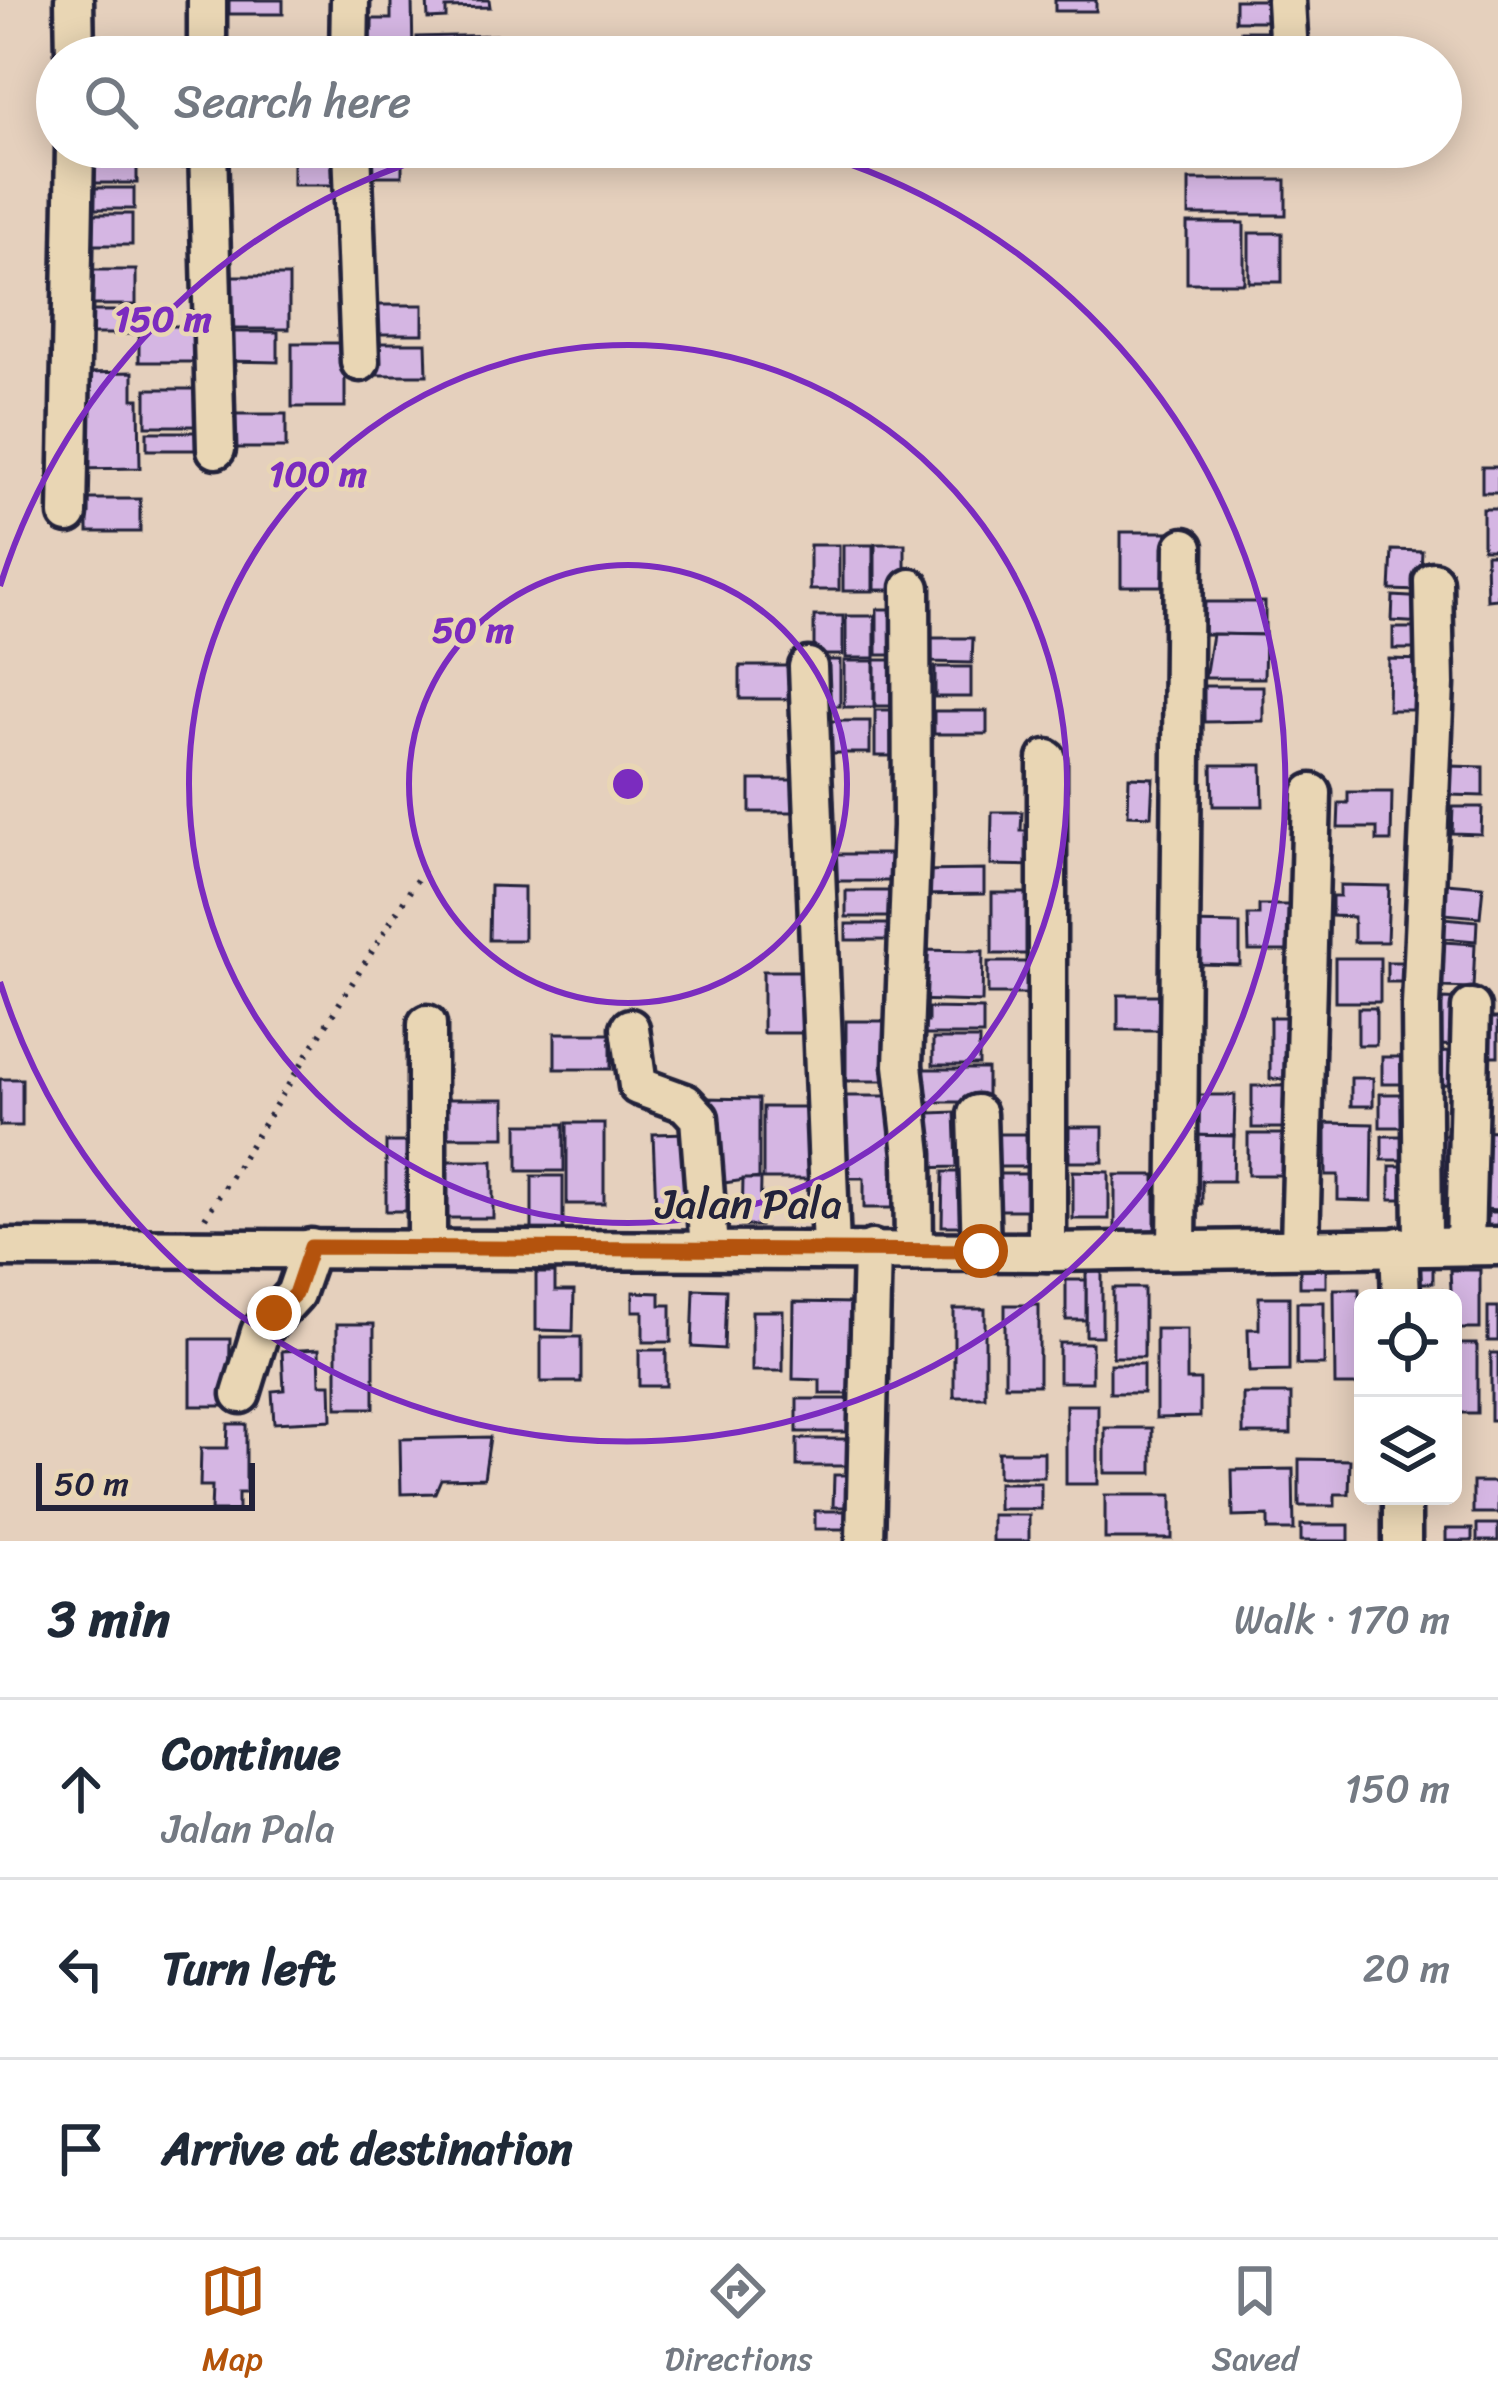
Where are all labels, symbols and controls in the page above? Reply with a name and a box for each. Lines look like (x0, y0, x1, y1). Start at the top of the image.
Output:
search box (36, 36, 1462, 168)
text: Search here (174, 62, 411, 142)
icon: search (78, 69, 144, 135)
text: 150 m (114, 287, 212, 351)
text: 100 m (269, 442, 367, 506)
text: 50 m (432, 598, 514, 662)
centre of rings (607, 763, 649, 805)
street label: Jalan Pala (654, 1167, 842, 1241)
route start (954, 1224, 1008, 1278)
route end (247, 1286, 301, 1340)
map controls (1354, 1289, 1462, 1505)
button: locate (1354, 1289, 1462, 1397)
button: layers (1354, 1397, 1462, 1505)
text: 50 m (54, 1455, 129, 1513)
scale bar (36, 1457, 255, 1510)
text: 3 min (48, 1574, 170, 1664)
text: Walk · 170 m (1234, 1585, 1450, 1654)
text: Continue (162, 1714, 341, 1794)
text: 150 m (1345, 1754, 1450, 1823)
icon: ahead (48, 1756, 114, 1822)
text: Jalan Pala (162, 1794, 335, 1863)
text: Turn left (162, 1929, 335, 2009)
text: 20 m (1363, 1934, 1450, 2003)
icon: left (48, 1936, 114, 2002)
text: Arrive at destination (162, 2109, 572, 2189)
icon: arrive (48, 2116, 114, 2182)
tab: Map (200, 2258, 266, 2388)
tab: Directions (665, 2258, 812, 2388)
tab: Saved (1211, 2258, 1298, 2388)

